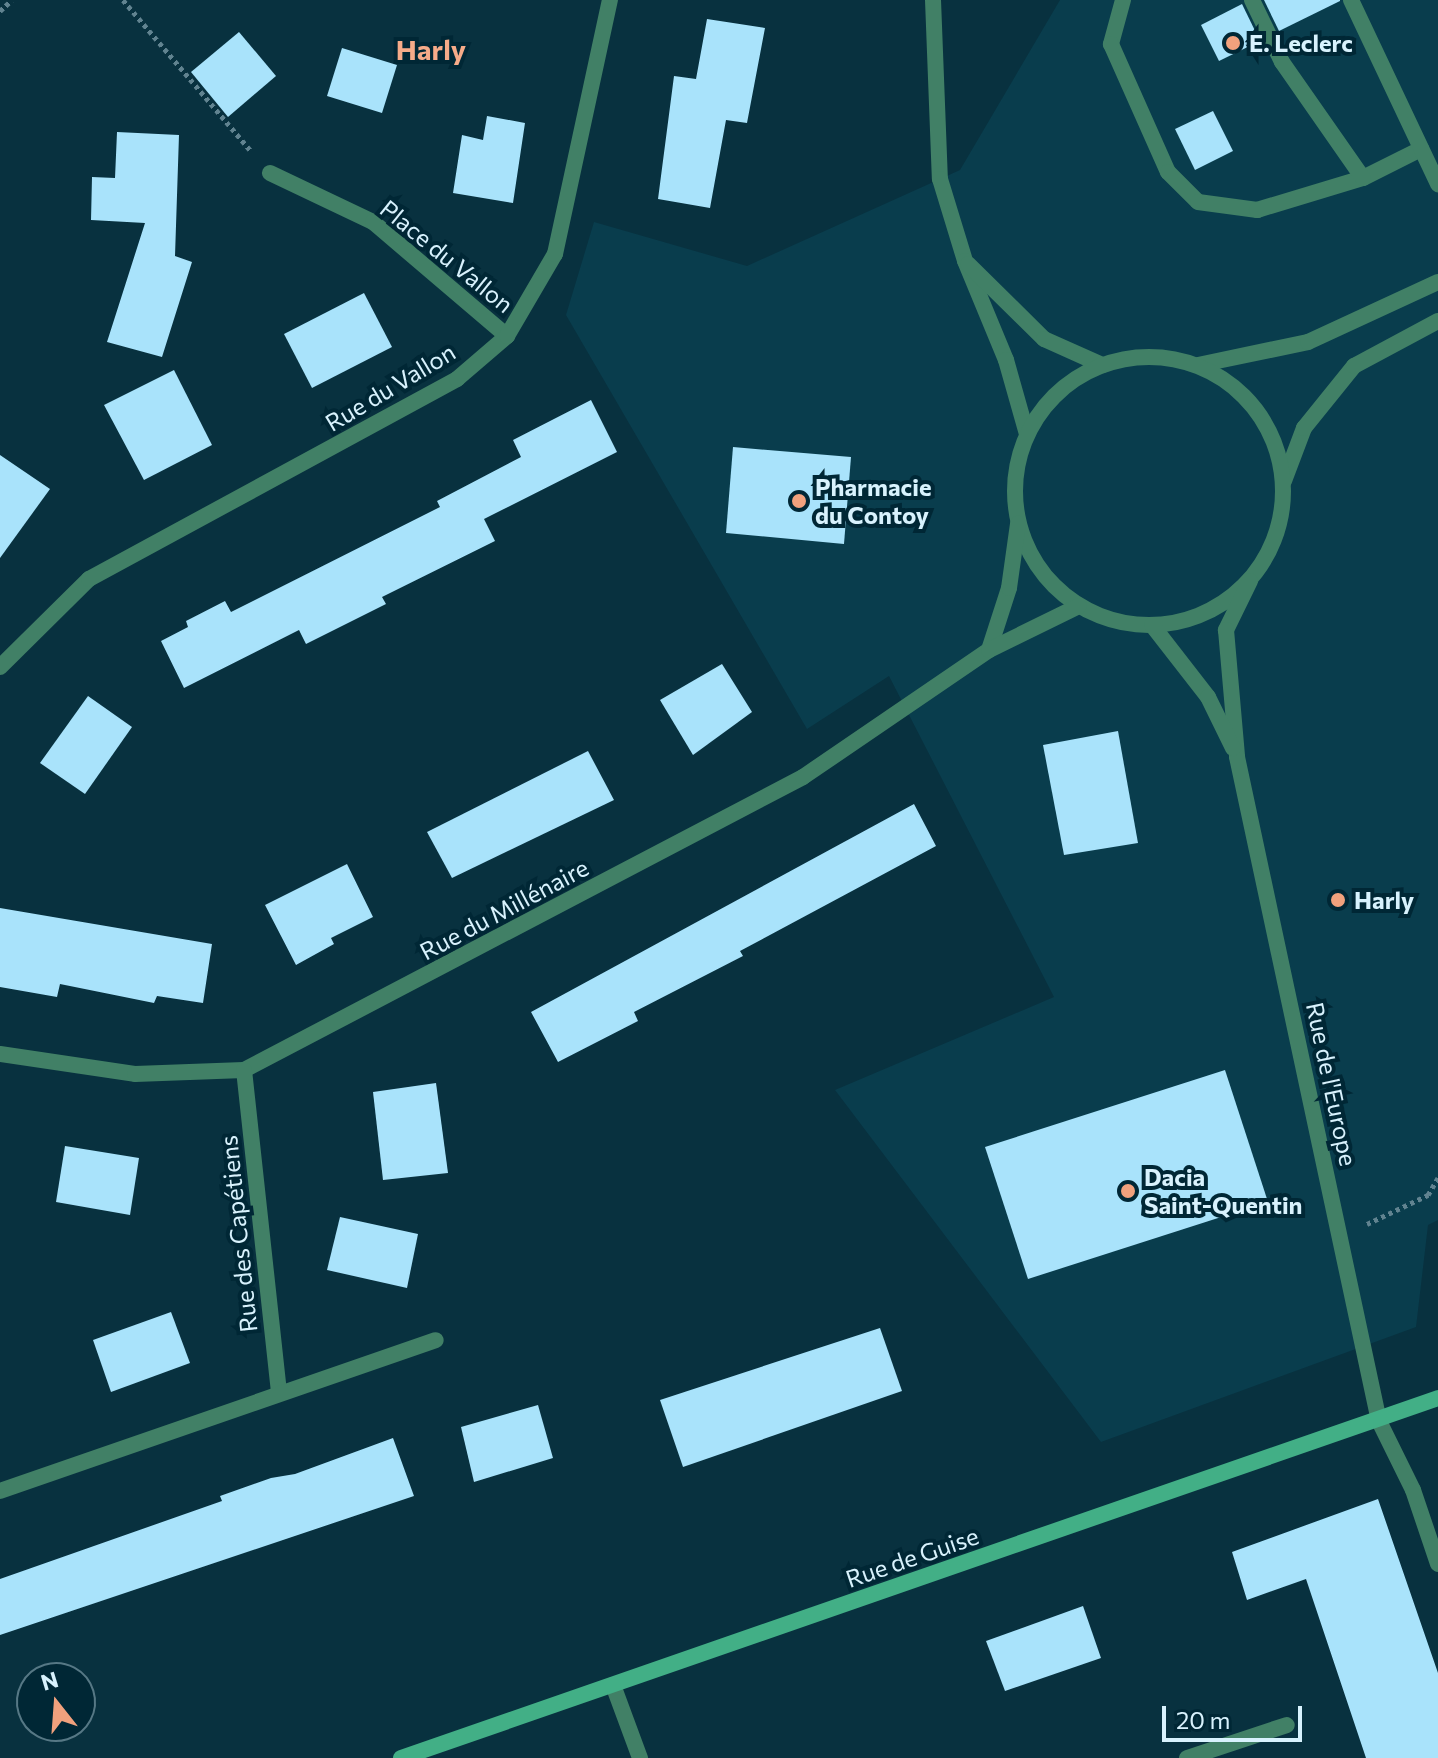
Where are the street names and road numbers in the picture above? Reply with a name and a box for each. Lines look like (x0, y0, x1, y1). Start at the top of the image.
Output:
street label: Place du Vallon (375, 194, 519, 318)
street label: Rue du Vallon (320, 337, 460, 437)
street label: Rue du Millénaire (415, 852, 593, 966)
street label: Rue de l'Europe (1301, 999, 1363, 1169)
street label: Rue des Capétiens (213, 1134, 263, 1334)
street label: Rue de Guise (842, 1521, 982, 1593)

